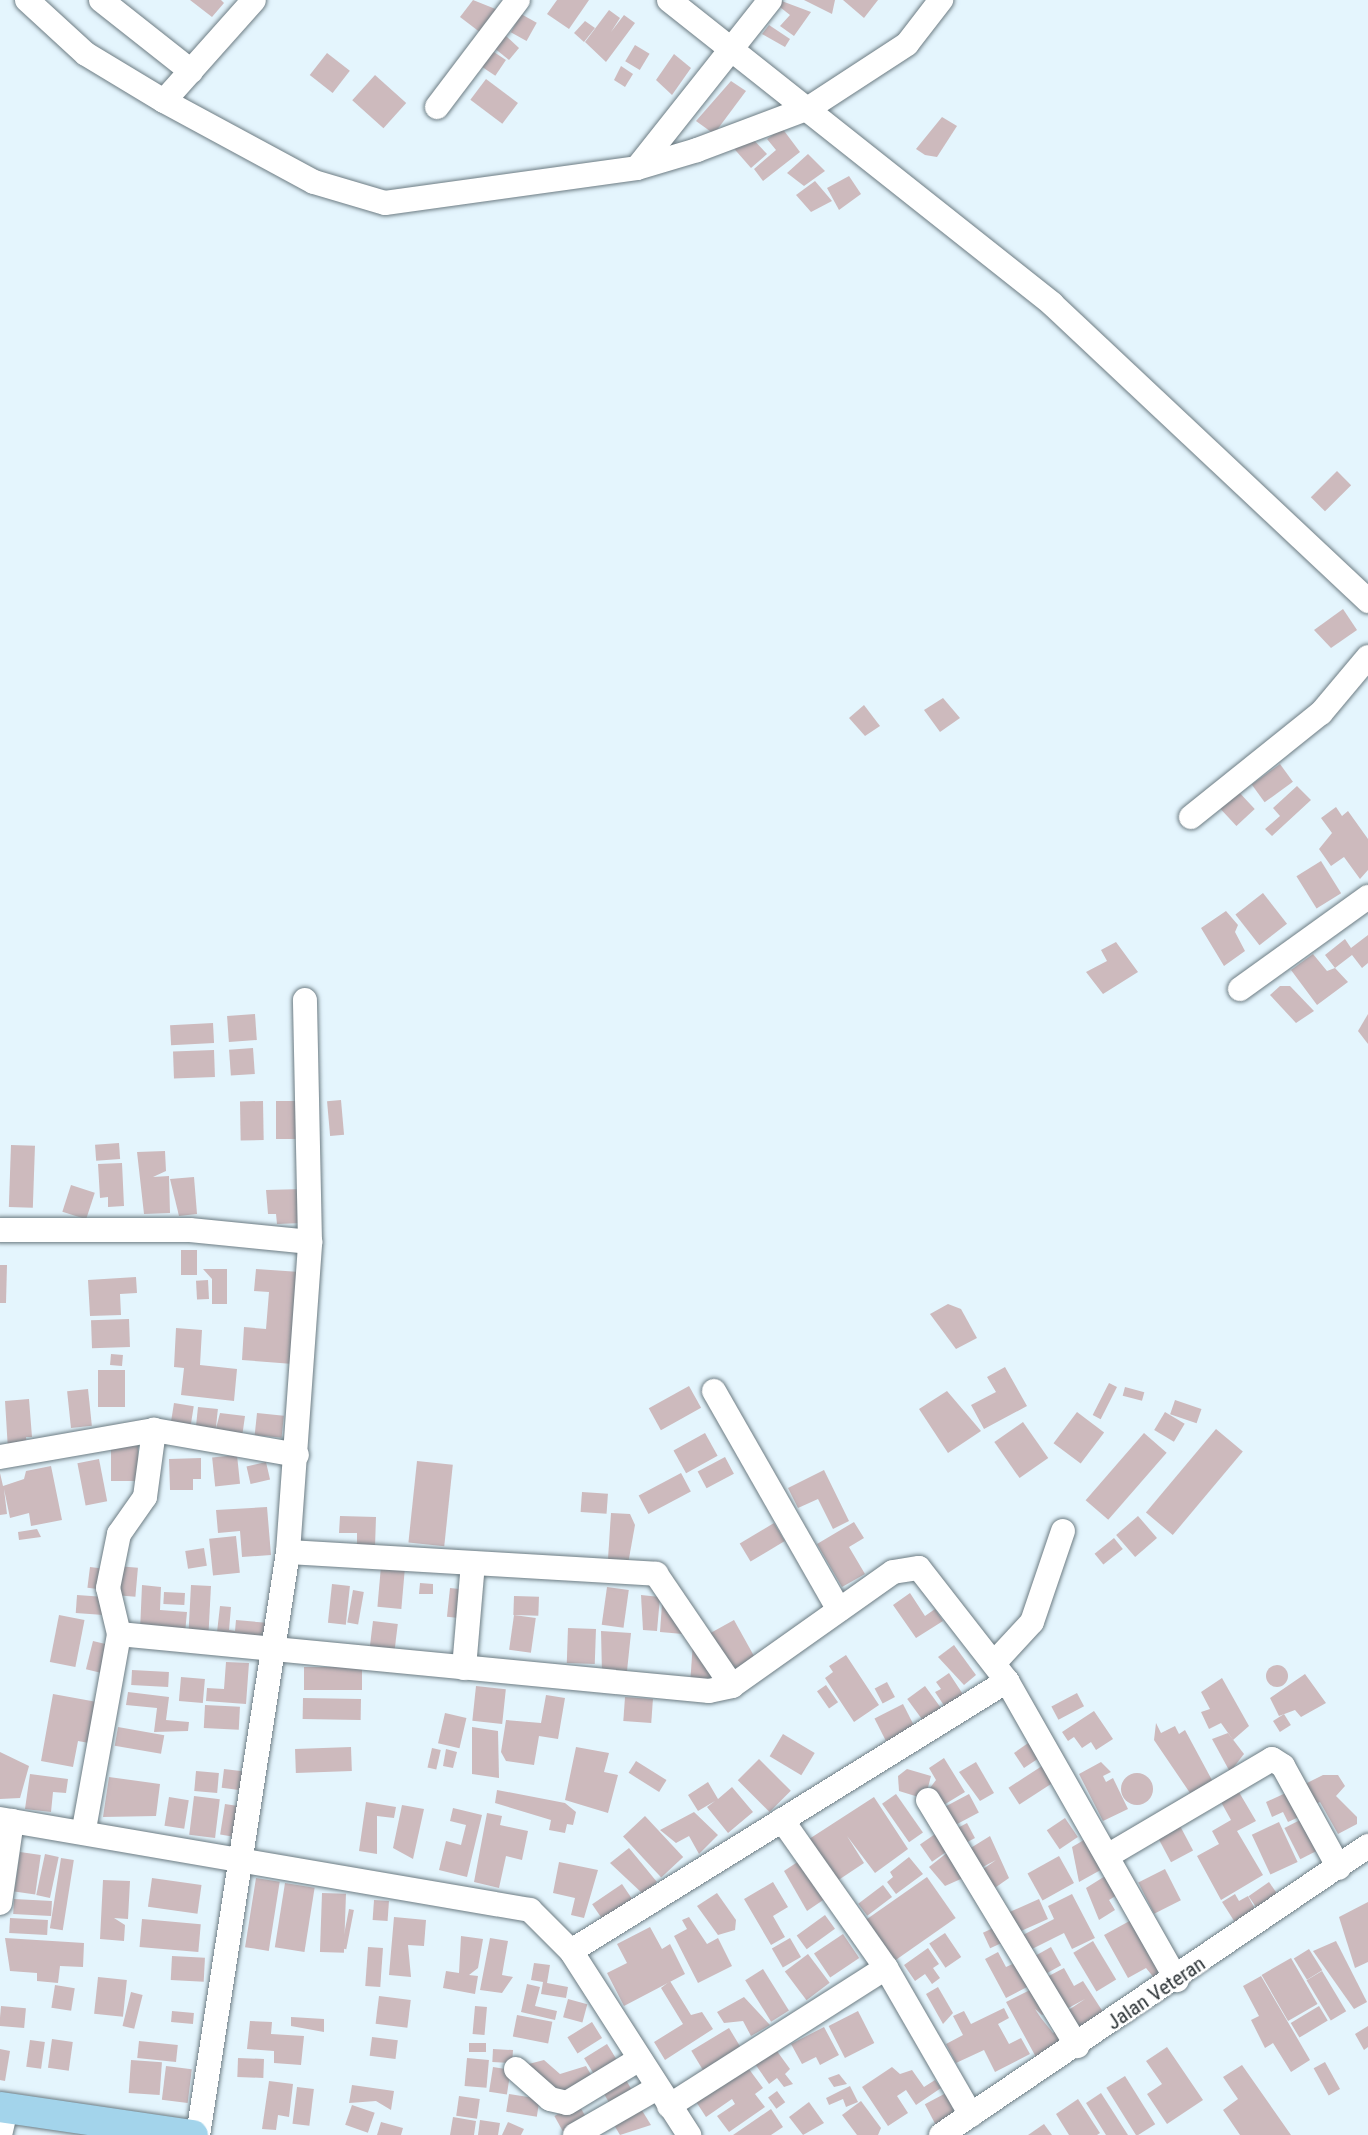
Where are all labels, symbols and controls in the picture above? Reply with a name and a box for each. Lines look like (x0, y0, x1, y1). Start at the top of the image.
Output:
street label: Jalan Veteran (1102, 1951, 1210, 2035)

